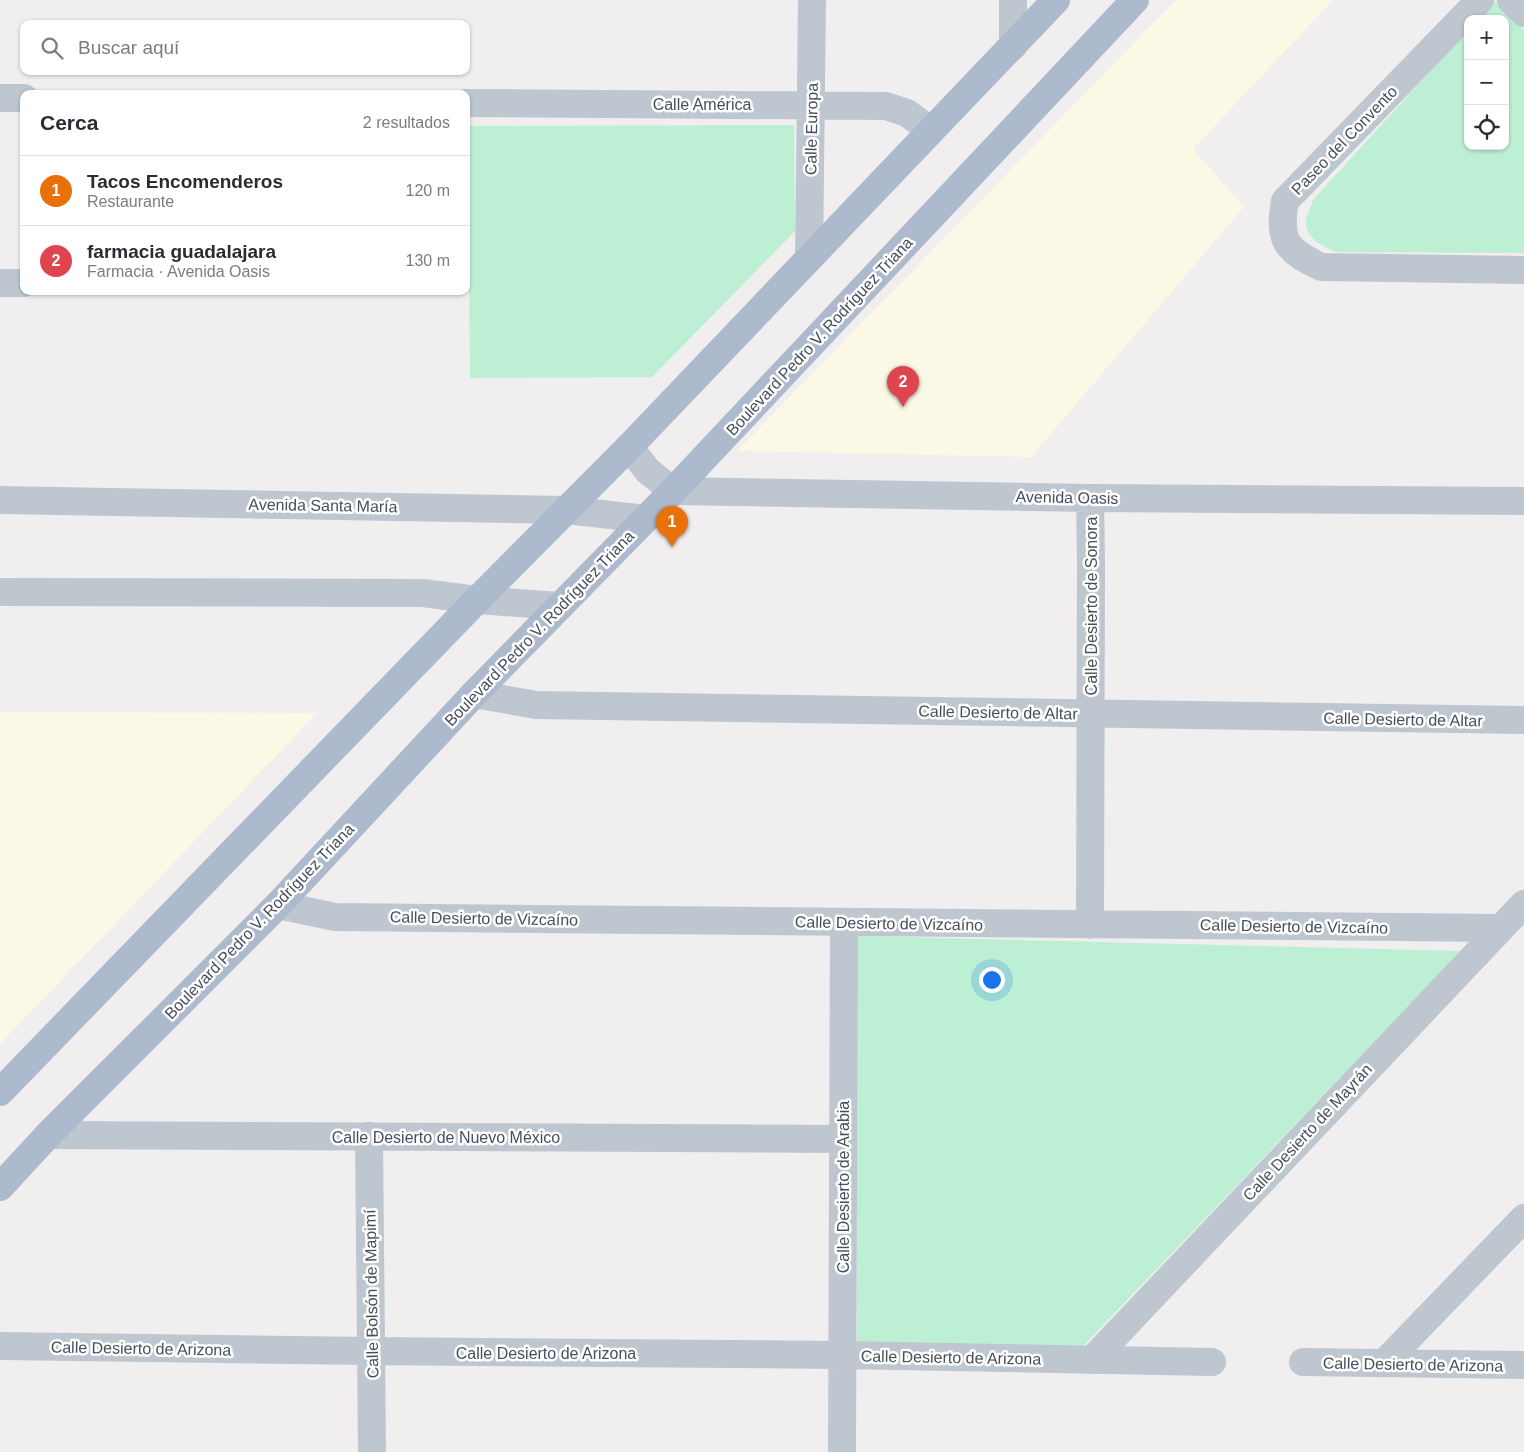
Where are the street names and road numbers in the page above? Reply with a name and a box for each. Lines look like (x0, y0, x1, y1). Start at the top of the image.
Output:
street label: Calle Europa (802, 83, 821, 175)
street label: Paseo del Convento (1288, 83, 1401, 198)
street label: Calle América (653, 96, 751, 113)
street label: Boulevard Pedro V. Rodríguez Triana (723, 234, 916, 439)
street label: Avenida Oasis (1015, 488, 1119, 507)
street label: Avenida Santa María (248, 496, 398, 515)
street label: Calle Desierto de Sonora (1083, 517, 1100, 695)
street label: Boulevard Pedro V. Rodríguez Triana (441, 527, 637, 729)
street label: Calle Desierto de Altar (918, 703, 1078, 722)
street label: Calle Desierto de Altar (1323, 710, 1483, 729)
street label: Boulevard Pedro V. Rodríguez Triana (161, 820, 357, 1022)
street label: Calle Desierto de Vizcaíno (390, 908, 578, 929)
street label: Calle Desierto de Vizcaíno (795, 913, 983, 934)
street label: Calle Desierto de Vizcaíno (1200, 916, 1388, 937)
street label: Calle Desierto de Mayrán (1240, 1061, 1375, 1204)
street label: Calle Desierto de Arabia (835, 1101, 852, 1273)
street label: Calle Desierto de Nuevo México (332, 1129, 560, 1146)
street label: Calle Bolsón de Mapimí (362, 1209, 381, 1379)
street label: Calle Desierto de Arizona (51, 1338, 231, 1359)
street label: Calle Desierto de Arizona (456, 1345, 636, 1362)
street label: Calle Desierto de Arizona (861, 1347, 1041, 1368)
street label: Calle Desierto de Arizona (1323, 1354, 1503, 1375)

